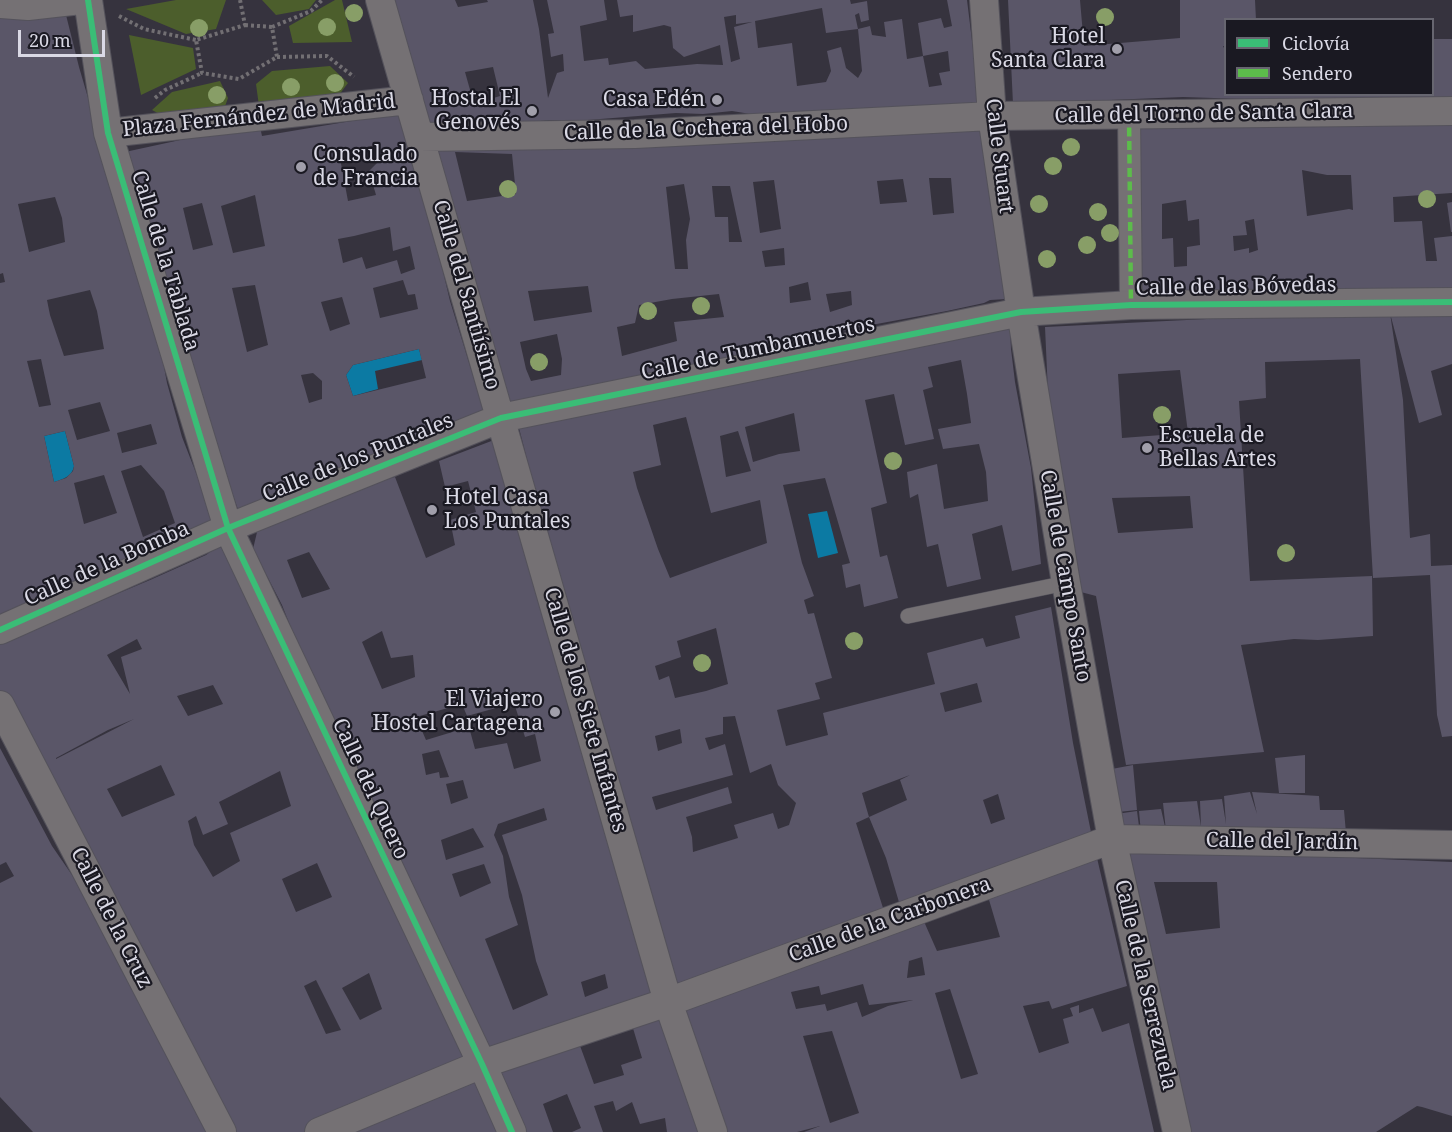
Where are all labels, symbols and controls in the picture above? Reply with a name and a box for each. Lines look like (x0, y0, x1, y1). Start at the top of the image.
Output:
scale bar (21, 18, 108, 56)
legend (1224, 18, 1434, 96)
place label: Hotel Santa Clara (991, 24, 1105, 74)
text: 20 m (29, 28, 71, 52)
text: Ciclovía (1282, 31, 1350, 55)
marker: Hotel Santa Clara (1110, 42, 1124, 56)
text: Sendero (1282, 61, 1353, 85)
place label: Hostal El Genovés (431, 86, 520, 136)
place label: Casa Edén (603, 87, 705, 113)
street label: Plaza Fernández de Madrid (121, 89, 397, 143)
marker: Casa Edén (710, 93, 724, 107)
street label: Calle Stuart (979, 97, 1019, 215)
street label: Calle del Torno de Santa Clara (1054, 99, 1354, 129)
marker: Hostal El Genovés (525, 104, 539, 118)
street label: Calle de la Cochera del Hobo (563, 111, 849, 147)
place label: Consulado de Francia (313, 142, 419, 192)
marker: Consulado de Francia (294, 160, 308, 174)
street label: Calle de la Tablada (125, 168, 205, 354)
street label: Calle del Santiísimo (427, 197, 505, 393)
street label: Calle de las Bóvedas (1135, 273, 1337, 301)
street label: Calle de Tumbamuertos (639, 312, 877, 386)
street label: Calle de los Puntales (259, 408, 457, 508)
place label: Escuela de Bellas Artes (1159, 423, 1277, 473)
marker: Escuela de Bellas Artes (1140, 441, 1154, 455)
street label: Calle de Campo Santo (1034, 468, 1096, 684)
place label: Hotel Casa Los Puntales (444, 485, 570, 535)
marker: Hotel Casa Los Puntales (425, 503, 439, 517)
street label: Calle de la Bomba (20, 516, 194, 612)
street label: Calle de los Siete Infantes (538, 585, 632, 835)
place label: El Viajero Hostel Cartagena (372, 687, 543, 737)
marker: El Viajero Hostel Cartagena (548, 705, 562, 719)
street label: Calle del Quero (326, 714, 414, 864)
street label: Calle del Jardín (1205, 828, 1359, 856)
street label: Calle de la Cruz (65, 843, 157, 993)
street label: Calle de la Carbonera (785, 872, 995, 968)
street label: Calle de la Serrezuela (1109, 877, 1181, 1093)

